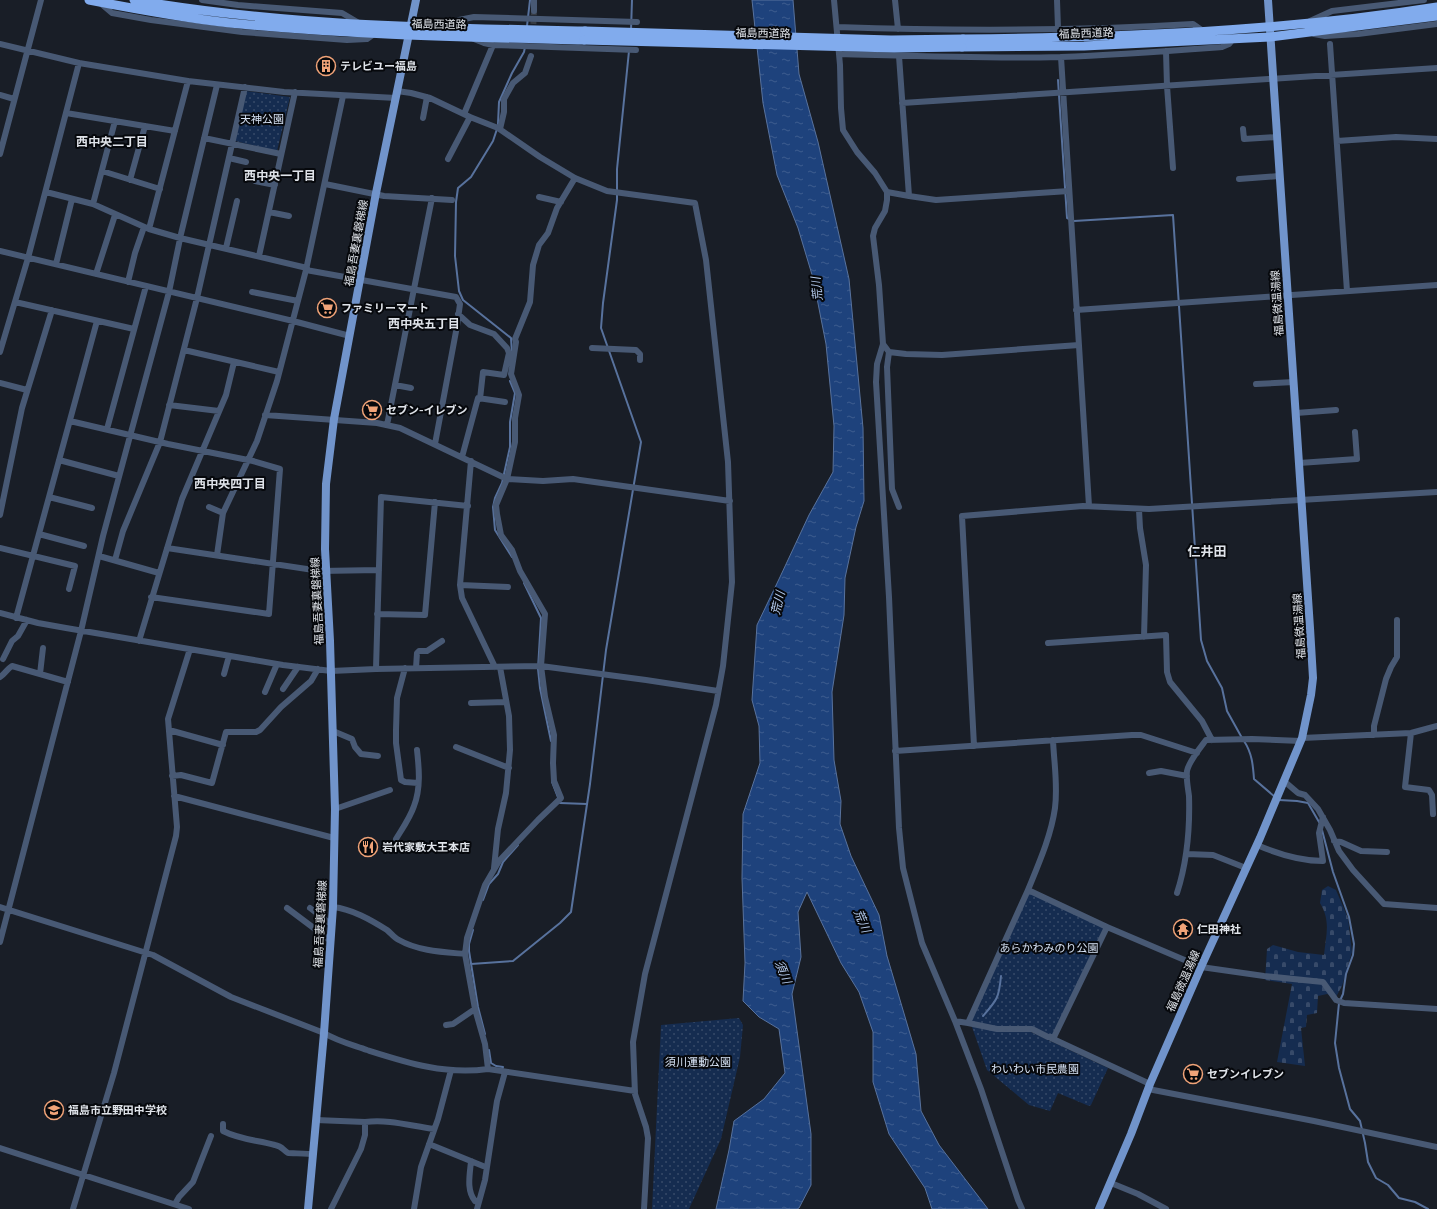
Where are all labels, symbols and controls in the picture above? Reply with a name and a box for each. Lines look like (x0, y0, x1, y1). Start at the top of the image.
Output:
street label: 福島西道路 (411, 17, 467, 31)
street label: 福島西道路 (1058, 25, 1114, 41)
street label: 福島西道路 (735, 26, 791, 40)
building icon: テレビユー福島 (315, 55, 337, 77)
place label: テレビユー福島 (340, 59, 417, 73)
park label: 天神公園 (240, 112, 284, 126)
district label: 西中央二丁目 (76, 134, 148, 149)
district label: 西中央一丁目 (244, 168, 316, 183)
street label: 福島吾妻裏磐梯線 (341, 198, 371, 288)
street label: 福島微温湯線 (1268, 270, 1286, 336)
water label: 荒川 (808, 274, 825, 302)
supermarket icon: ファミリーマート (316, 297, 338, 319)
place label: ファミリーマート (341, 301, 429, 315)
district label: 西中央五丁目 (388, 316, 460, 331)
supermarket icon: セブン-イレブン (361, 399, 383, 421)
place label: セブン-イレブン (386, 403, 468, 417)
district label: 西中央四丁目 (194, 476, 266, 491)
district label: 仁井田 (1187, 543, 1227, 559)
street label: 福島吾妻裏磐梯線 (308, 557, 326, 645)
water label: 荒川 (768, 588, 788, 616)
street label: 福島微温湯線 (1290, 593, 1308, 659)
restaurant icon: 岩代家敷大王本店 (357, 836, 379, 858)
place label: 岩代家敷大王本店 (382, 840, 470, 854)
street label: 福島吾妻裏磐梯線 (311, 880, 329, 968)
water label: 荒川 (851, 907, 875, 937)
temple icon: 仁田神社 (1172, 918, 1194, 940)
place label: 仁田神社 (1197, 922, 1241, 936)
park label: あらかわみのり公園 (1000, 941, 1099, 955)
street label: 福島微温湯線 (1163, 948, 1203, 1014)
water label: 須川 (772, 958, 796, 988)
park label: 須川運動公園 (665, 1055, 731, 1069)
park label: わいわい市民農園 (991, 1062, 1079, 1076)
supermarket icon: セブンイレブン (1182, 1063, 1204, 1085)
place label: セブンイレブン (1207, 1067, 1284, 1081)
school or university icon: 福島市立野田中学校 (43, 1099, 65, 1121)
place label: 福島市立野田中学校 (68, 1103, 167, 1117)

